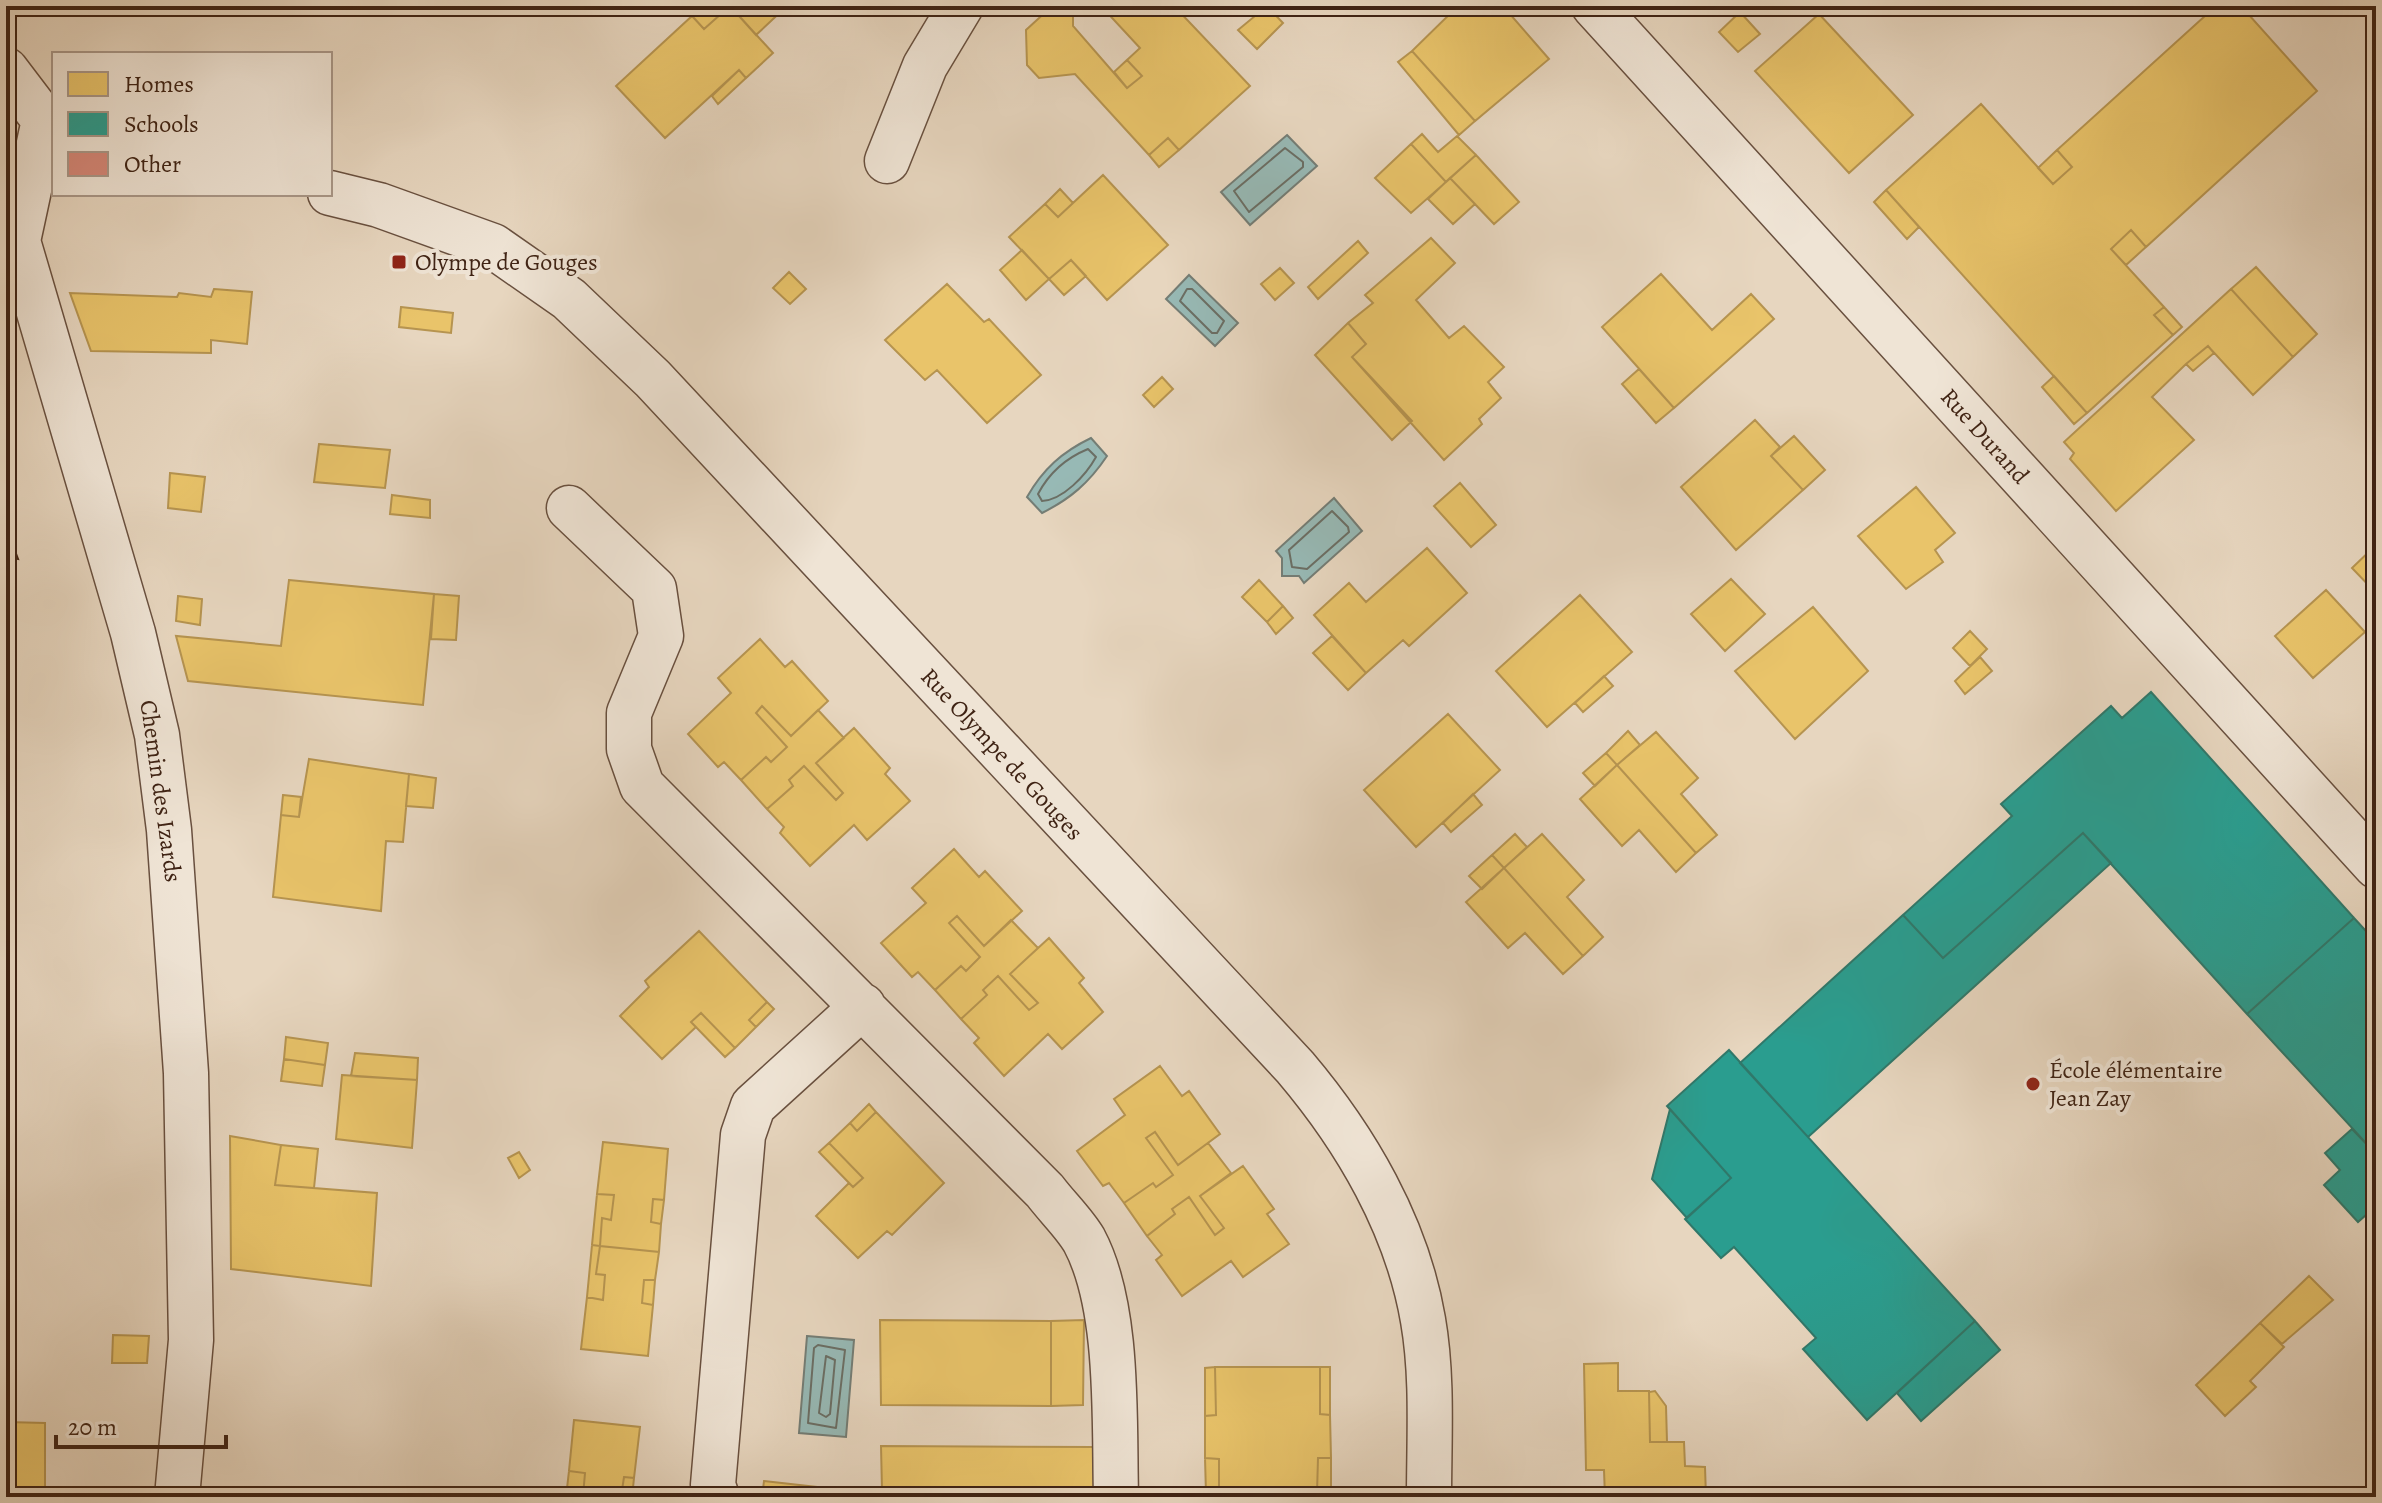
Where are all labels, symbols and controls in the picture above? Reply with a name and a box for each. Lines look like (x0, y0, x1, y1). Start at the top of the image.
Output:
legend (52, 52, 332, 196)
text: Homes (124, 68, 194, 100)
text: Schools (124, 108, 199, 140)
text: Other (124, 148, 181, 180)
place label: Olympe de Gouges (415, 246, 598, 278)
marker: Olympe de Gouges (390, 253, 408, 271)
street label: Rue Durand (1933, 381, 2037, 491)
street label: Rue Olympe de Gouges (914, 661, 1090, 847)
street label: Chemin des Izards (132, 698, 190, 884)
place label: École élémentaire Jean Zay (2049, 1054, 2223, 1114)
marker: École élémentaire Jean Zay (2024, 1075, 2042, 1093)
scale bar (56, 1399, 226, 1449)
text: 20 m (68, 1411, 117, 1443)

